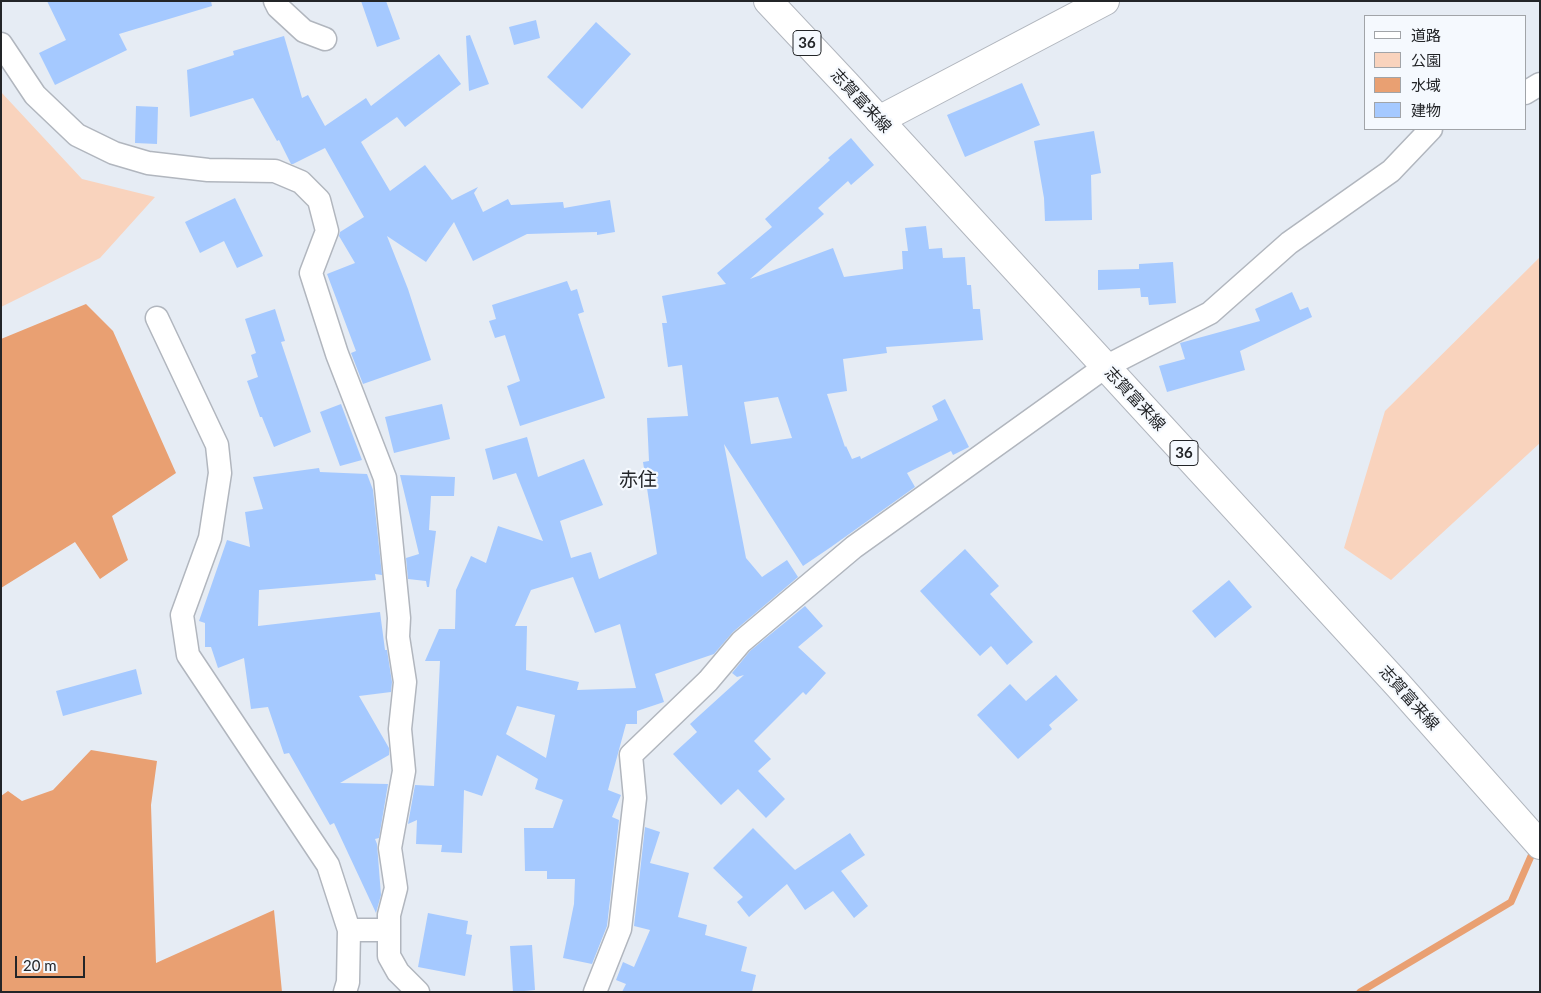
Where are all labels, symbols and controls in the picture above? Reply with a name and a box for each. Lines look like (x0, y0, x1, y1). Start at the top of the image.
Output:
legend (1364, 15, 1526, 130)
text: 道路 (1411, 26, 1441, 44)
road number: 36 (793, 30, 821, 56)
text: 公園 (1411, 51, 1441, 69)
street label: 志賀富来線 (827, 65, 895, 137)
text: 水域 (1411, 76, 1441, 94)
text: 建物 (1411, 101, 1441, 119)
street label: 志賀富来線 (1101, 363, 1169, 435)
road number: 36 (1170, 440, 1198, 466)
district label: 赤住 (619, 469, 657, 491)
street label: 志賀富来線 (1375, 662, 1443, 734)
scale bar (18, 946, 88, 978)
text: 20 m (23, 956, 57, 974)

